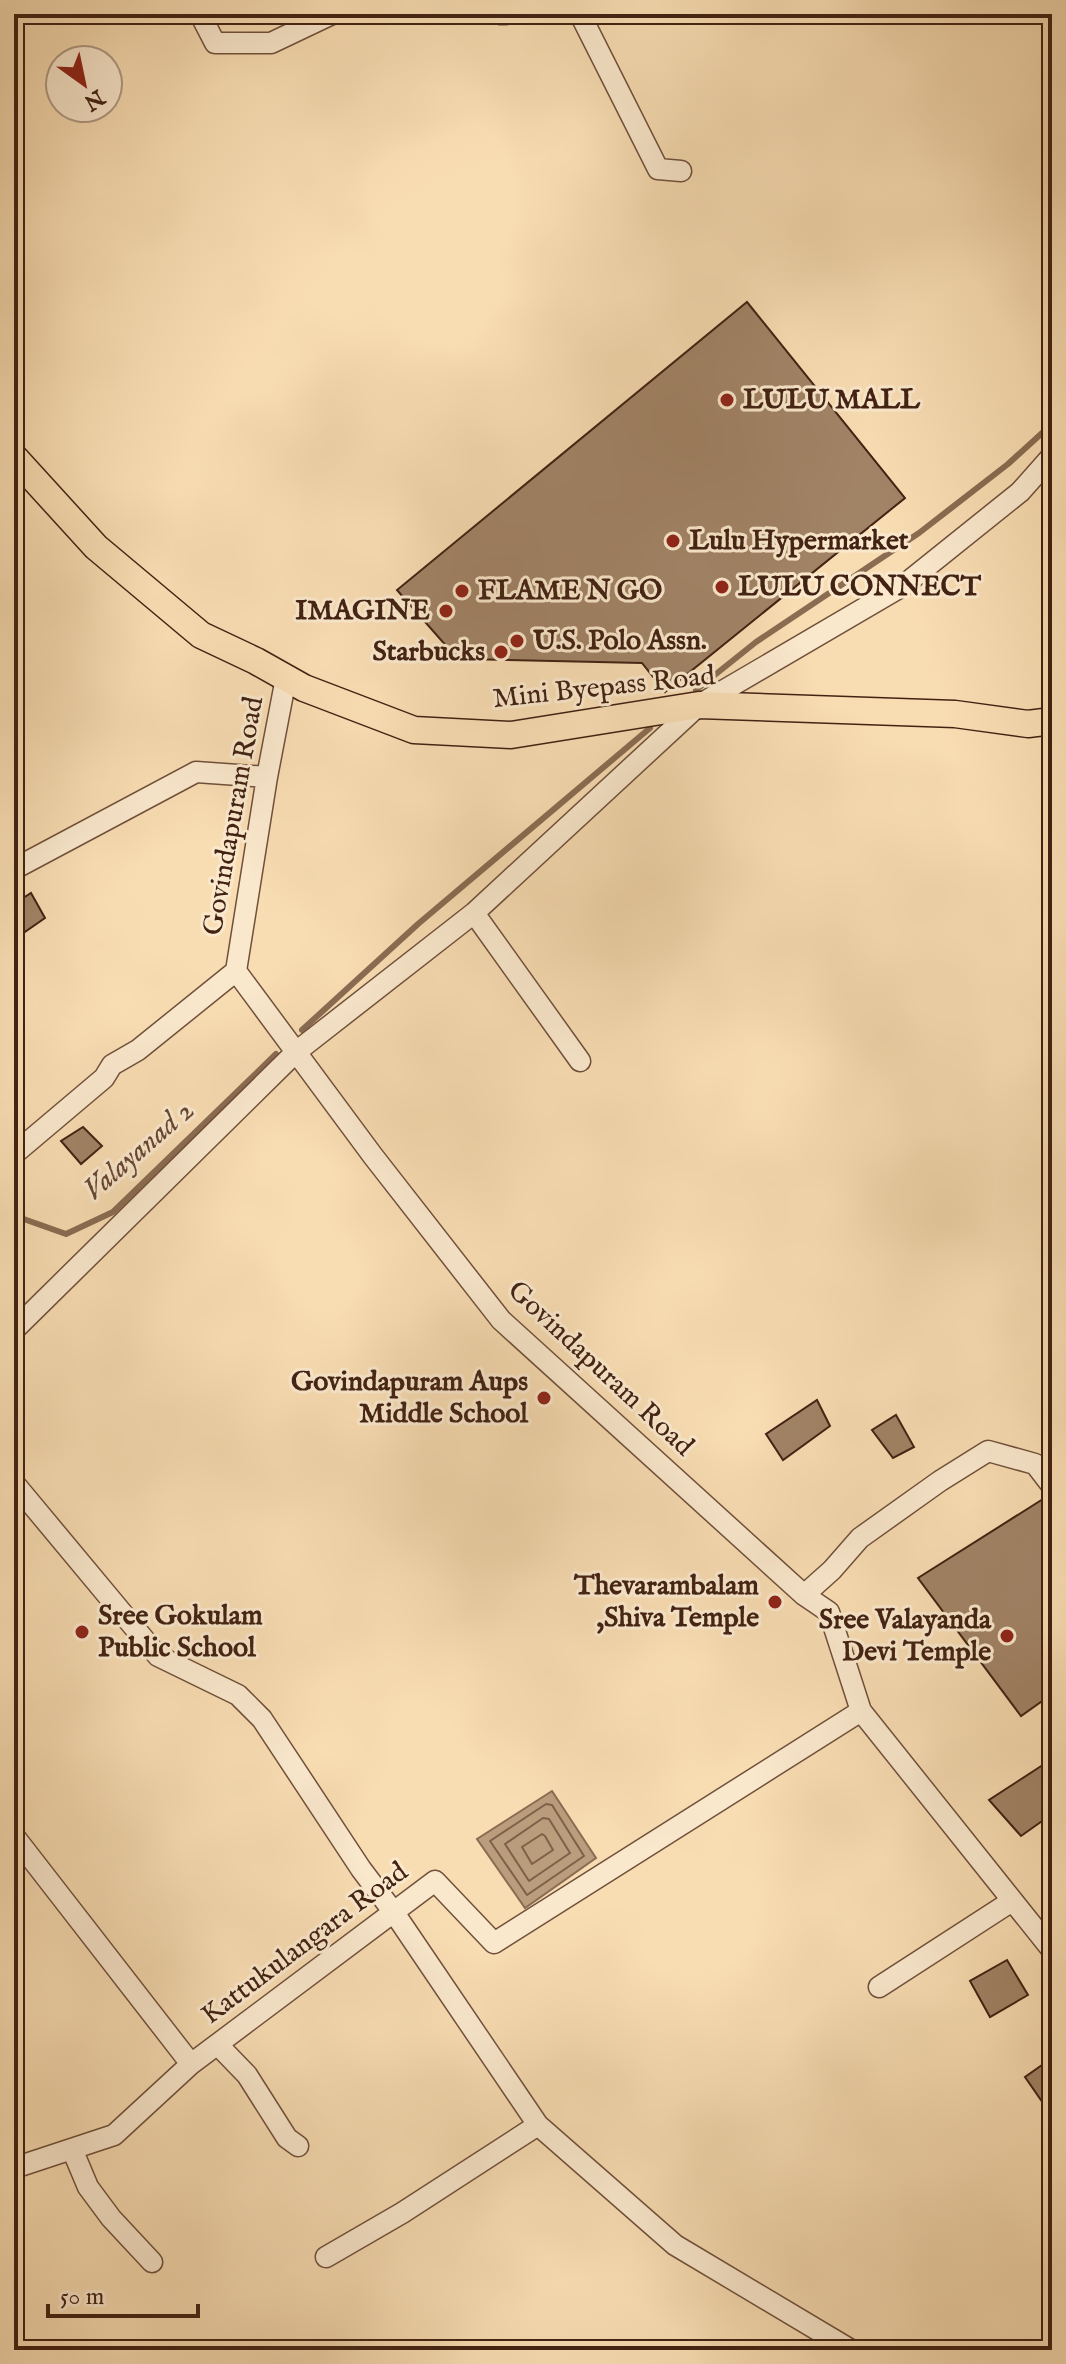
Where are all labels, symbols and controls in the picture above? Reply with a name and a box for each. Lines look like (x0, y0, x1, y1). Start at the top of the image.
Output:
north arrow (44, 44, 124, 124)
text: N (78, 82, 110, 116)
place label: LULU MALL (743, 383, 921, 418)
marker: LULU MALL (718, 391, 736, 409)
place label: Lulu Hypermarket (689, 524, 909, 559)
marker: Lulu Hypermarket (664, 532, 682, 550)
place label: LULU CONNECT (738, 570, 982, 605)
place label: FLAME N GO (478, 574, 662, 609)
marker: LULU CONNECT (713, 578, 731, 596)
marker: FLAME N GO (453, 582, 471, 600)
place label: IMAGINE (295, 594, 431, 629)
marker: IMAGINE (437, 602, 455, 620)
place label: U.S. Polo Assn. (533, 624, 707, 659)
marker: U.S. Polo Assn. (508, 632, 526, 650)
place label: Starbucks (372, 635, 485, 670)
marker: Starbucks (492, 643, 510, 661)
street label: Mini Byepass Road (491, 659, 717, 717)
street label: Govindapuram Road (196, 694, 272, 938)
water label: Valayanad 2 (75, 1092, 203, 1210)
street label: Govindapuram Road (500, 1274, 700, 1464)
place label: Govindapuram Aups Middle School (291, 1365, 529, 1432)
marker: Govindapuram Aups Middle School (535, 1389, 553, 1407)
place label: Thevarambalam ,Shiva Temple (573, 1569, 759, 1636)
marker: Thevarambalam ,Shiva Temple (766, 1593, 784, 1611)
place label: Sree Gokulam Public School (98, 1599, 263, 1666)
place label: Sree Valayanda Devi Temple (819, 1603, 992, 1670)
marker: Sree Gokulam Public School (73, 1623, 91, 1641)
marker: Sree Valayanda Devi Temple (998, 1627, 1016, 1645)
street label: Kattukulangara Road (195, 1855, 415, 2033)
scale bar (48, 2268, 198, 2318)
text: 50 m (60, 2282, 104, 2313)

